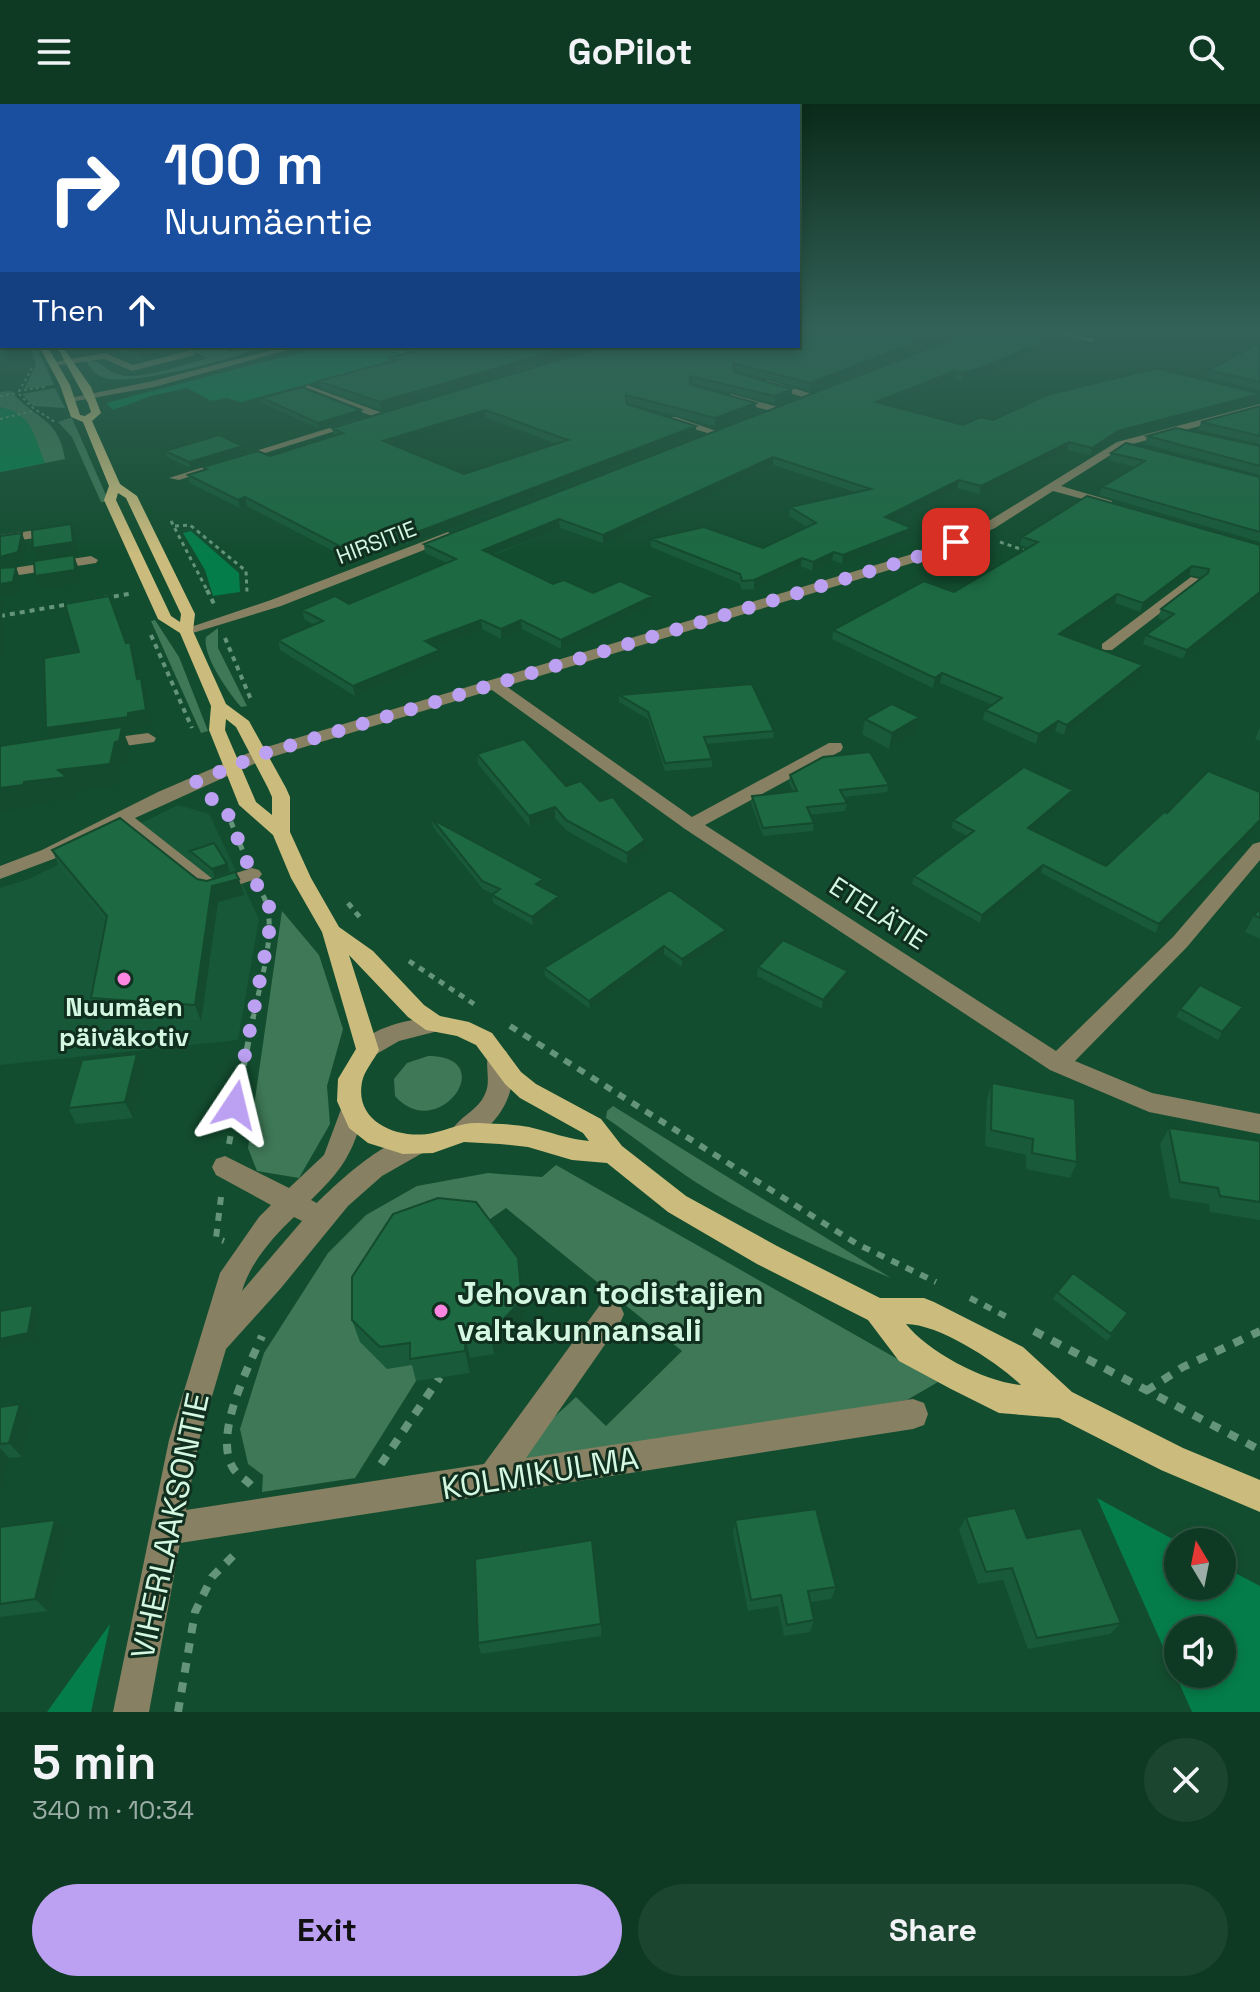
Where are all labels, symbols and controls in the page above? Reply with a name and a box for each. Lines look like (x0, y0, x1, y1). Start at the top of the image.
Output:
text: GoPilot (568, 29, 692, 75)
icon: menu (32, 30, 76, 74)
icon: search (1184, 30, 1228, 74)
text: 100 m (164, 129, 324, 200)
icon: right (32, 136, 136, 240)
text: Nuumäentie (164, 199, 373, 245)
icon: ahead (120, 288, 164, 332)
text: Then (32, 291, 104, 330)
pin (922, 508, 990, 576)
street label: HIRSITIE (332, 514, 420, 570)
icon: arrive (934, 520, 978, 564)
street label: ETELÄTIE (823, 869, 933, 957)
marker: Nuumäen päiväkotiv (115, 970, 133, 988)
place label: Nuumäen päiväkotiv (59, 990, 189, 1054)
position arrow (193, 1063, 277, 1147)
place label: Jehovan todistajien valtakunnansali (457, 1273, 763, 1350)
marker: Jehovan todistajien valtakunnansali (432, 1302, 450, 1320)
street label: VIHERLAAKSONTIE (122, 1389, 218, 1663)
street label: KOLMIKULMA (439, 1438, 641, 1508)
north arrow (1164, 1528, 1236, 1600)
map controls (1164, 1528, 1236, 1688)
button: sound (1164, 1616, 1236, 1688)
text: 5 min (32, 1732, 156, 1793)
button: close (1144, 1738, 1228, 1822)
text: 340 m · 10:34 (32, 1793, 194, 1827)
button: Exit (32, 1884, 622, 1976)
button: Share (638, 1884, 1228, 1976)

